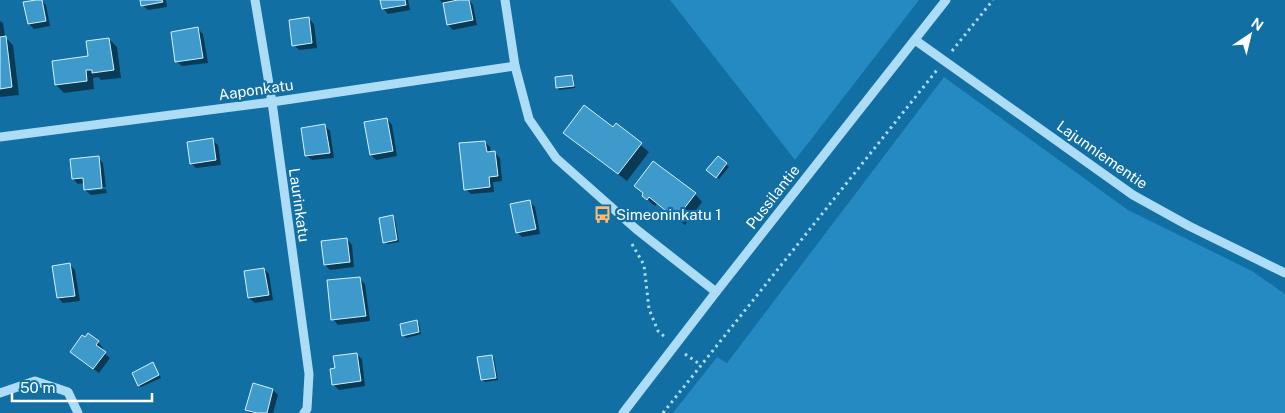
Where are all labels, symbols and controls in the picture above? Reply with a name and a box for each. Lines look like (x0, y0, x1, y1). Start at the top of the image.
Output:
north arrow (1225, 10, 1275, 60)
text: N (1248, 15, 1267, 34)
street label: Aaponkatu (217, 76, 295, 103)
street label: Lajunniementie (1054, 117, 1151, 192)
street label: Pussilantie (742, 161, 803, 232)
street label: Laurinkatu (286, 167, 313, 243)
bus stop icon: Simeoninkatu 1 (592, 205, 612, 225)
place label: Simeoninkatu 1 (616, 206, 721, 223)
scale bar (12, 370, 152, 402)
text: 50 m (20, 379, 55, 396)

